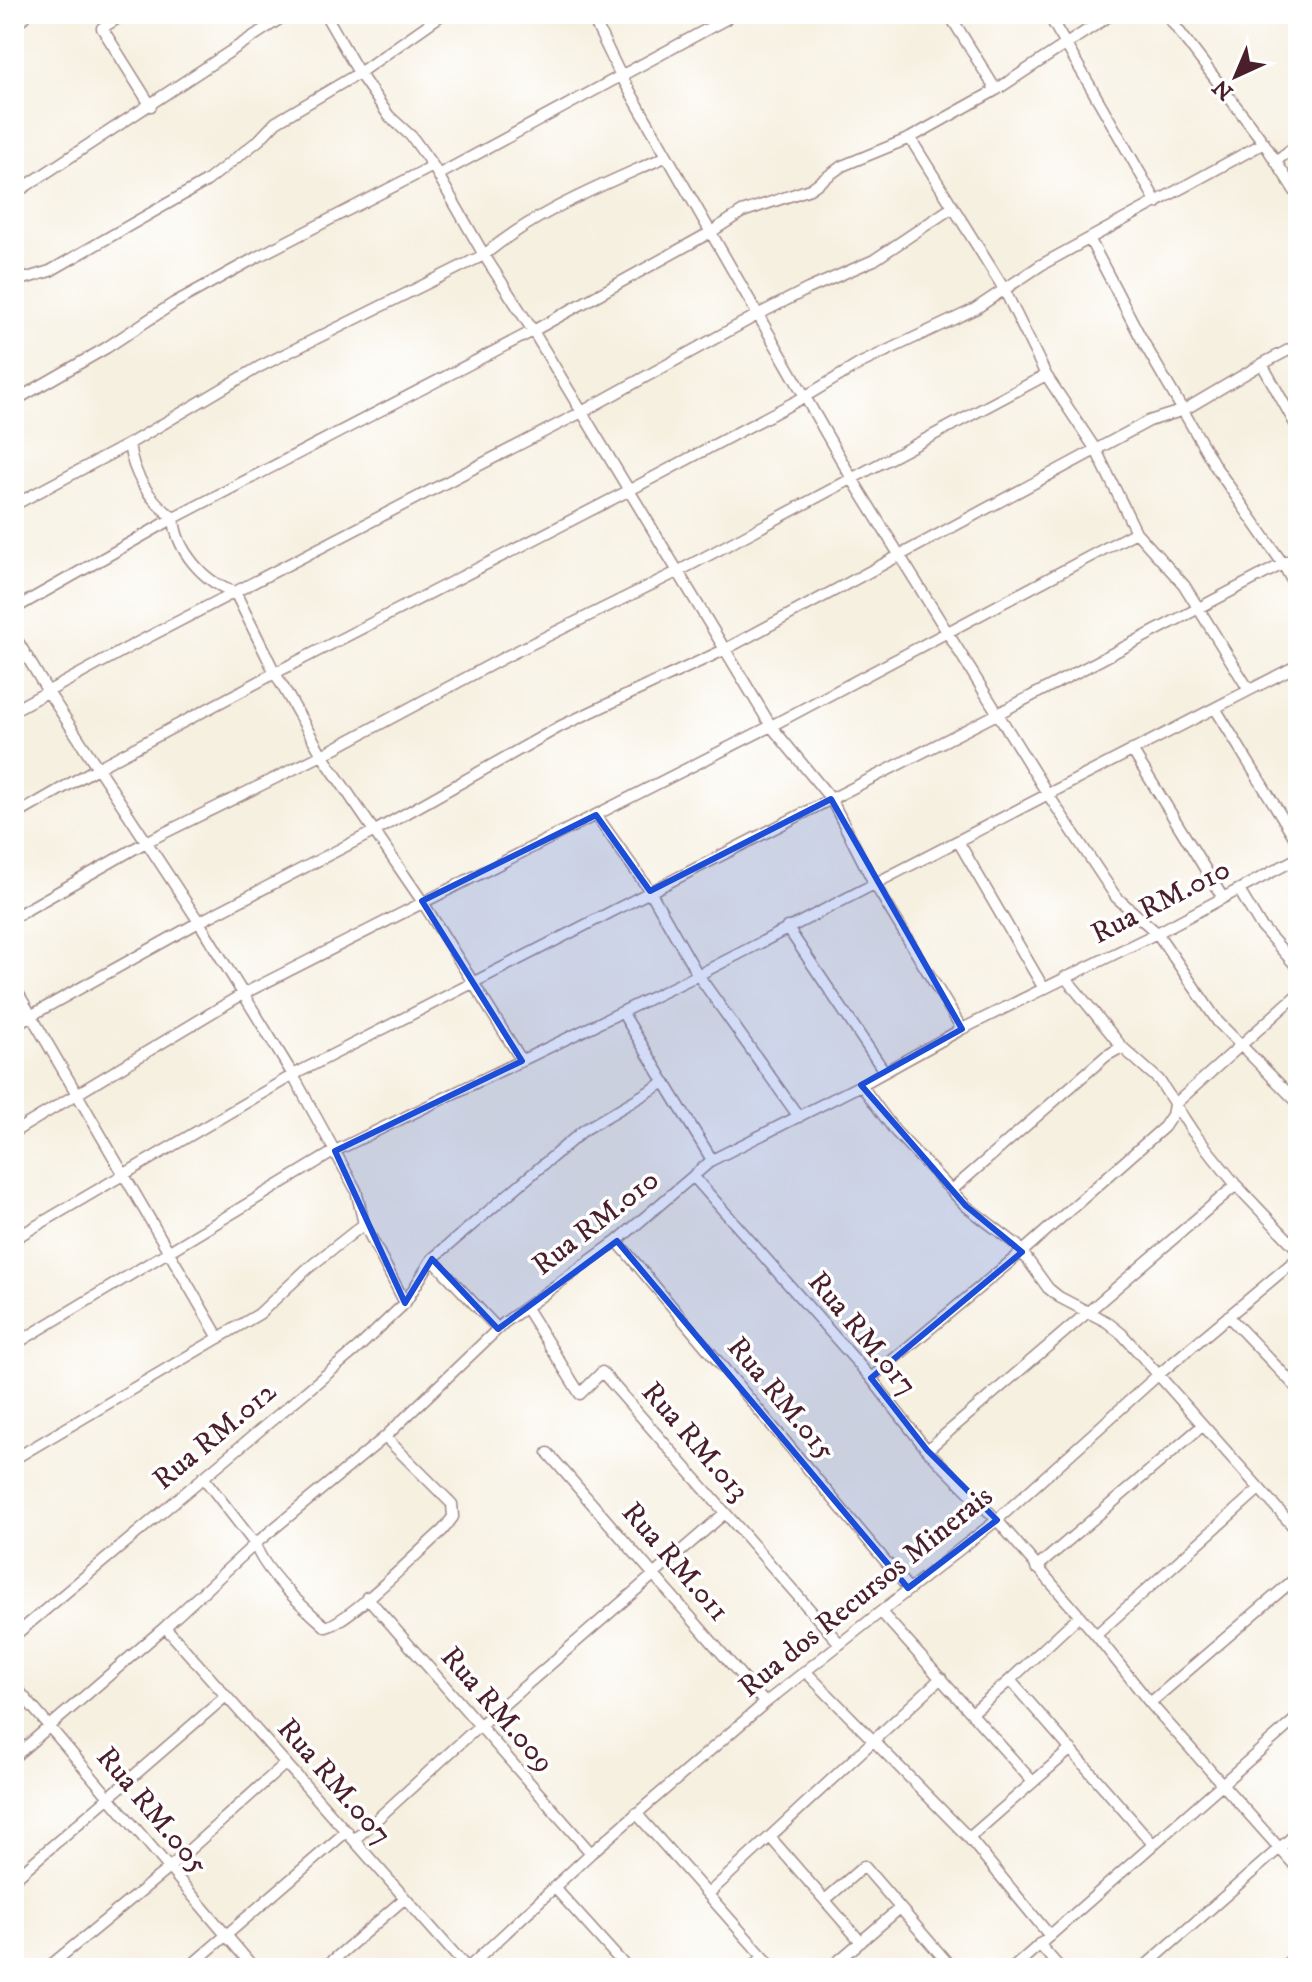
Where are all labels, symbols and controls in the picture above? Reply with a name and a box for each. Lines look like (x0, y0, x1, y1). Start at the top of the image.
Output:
north arrow (1196, 36, 1276, 116)
text: N (1207, 73, 1239, 105)
street label: Rua RM.010 (1085, 851, 1237, 953)
street label: Rua RM.010 (525, 1162, 667, 1284)
street label: Rua RM.017 (799, 1264, 925, 1404)
street label: Rua RM.015 (719, 1330, 843, 1468)
street label: Rua RM.012 (146, 1373, 284, 1498)
street label: Rua RM.013 (633, 1375, 757, 1509)
street label: Rua dos Recursos Minerais (731, 1478, 1001, 1706)
street label: Rua RM.011 (613, 1495, 737, 1629)
street label: Rua RM.009 (432, 1639, 562, 1781)
street label: Rua RM.007 (269, 1711, 399, 1853)
street label: Rua RM.005 (88, 1740, 216, 1882)

